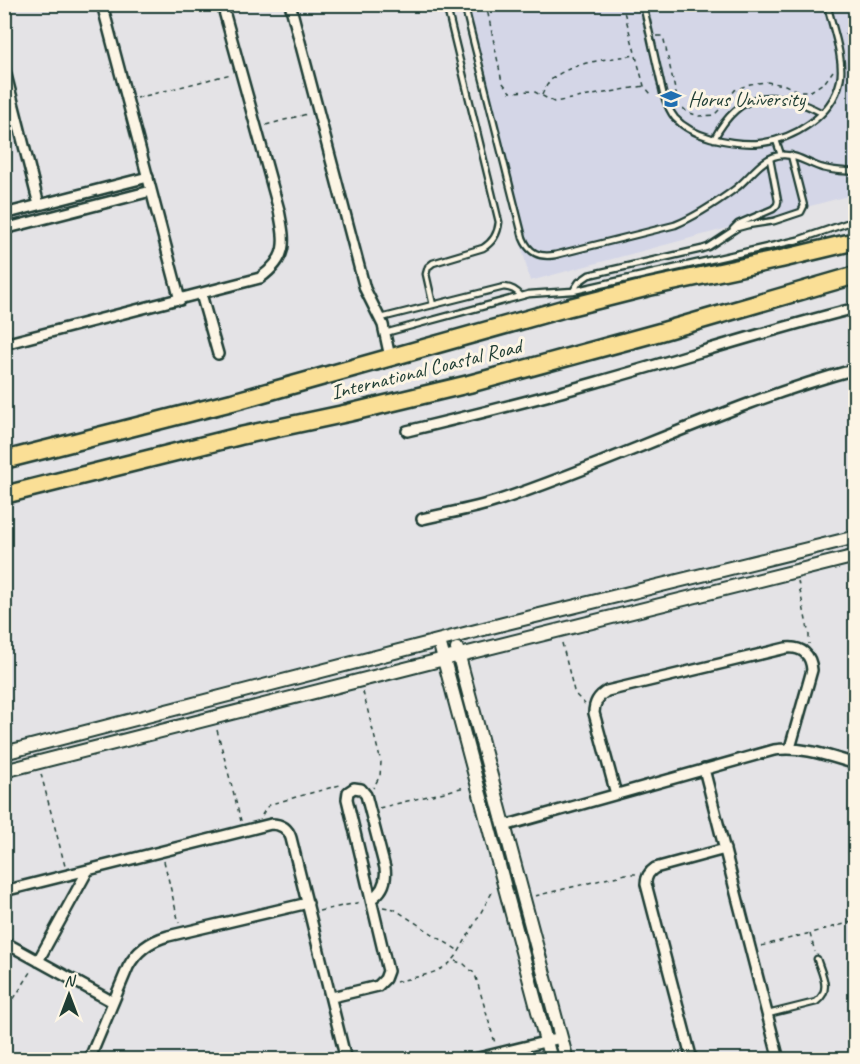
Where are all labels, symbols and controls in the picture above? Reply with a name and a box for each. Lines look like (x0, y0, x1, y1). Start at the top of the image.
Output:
place label: Horus University (688, 86, 807, 112)
school or university icon: Horus University (659, 87, 683, 111)
street label: International Coastal Road (328, 332, 527, 405)
north arrow (39, 965, 99, 1025)
text: N (64, 971, 77, 991)

